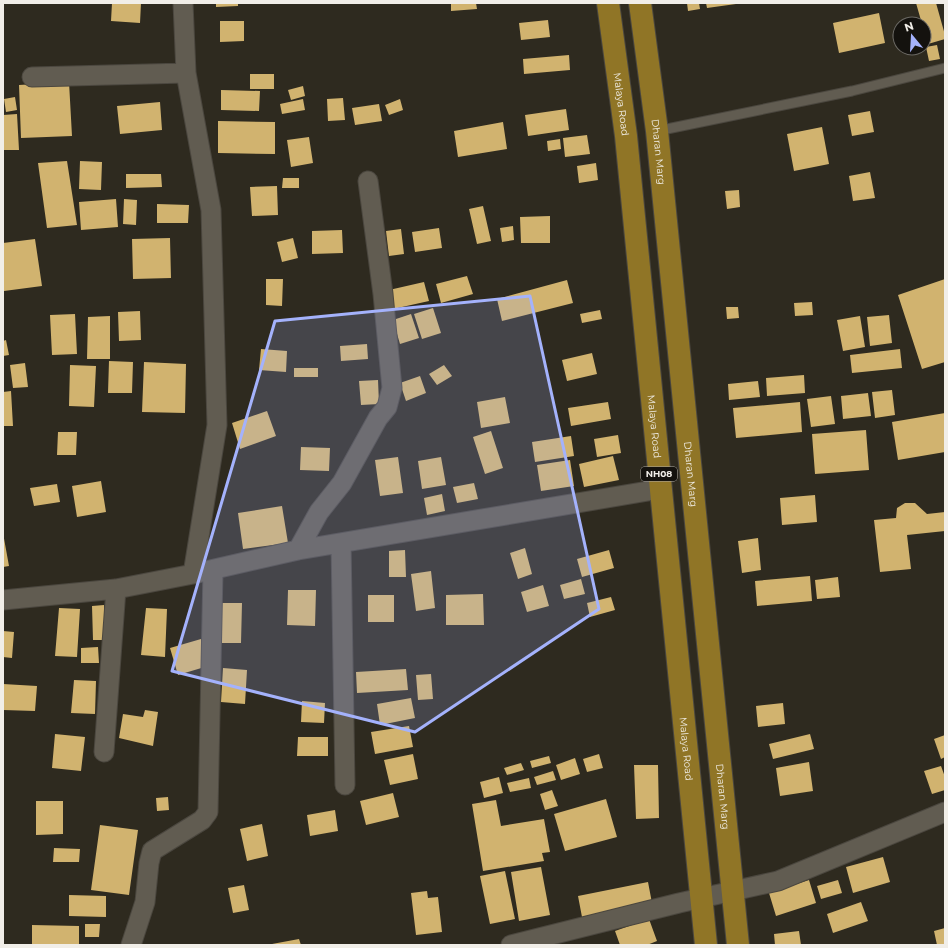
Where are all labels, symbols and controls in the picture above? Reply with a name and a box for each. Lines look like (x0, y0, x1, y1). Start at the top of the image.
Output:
north arrow (892, 16, 932, 56)
text: N (903, 18, 915, 35)
street label: Malaya Road (610, 72, 632, 137)
street label: Dharan Marg (648, 118, 668, 185)
street label: Malaya Road (645, 394, 664, 459)
street label: Dharan Marg (681, 441, 700, 508)
road number: NH08 (641, 467, 677, 481)
street label: Malaya Road (676, 716, 696, 781)
street label: Dharan Marg (713, 763, 732, 830)

